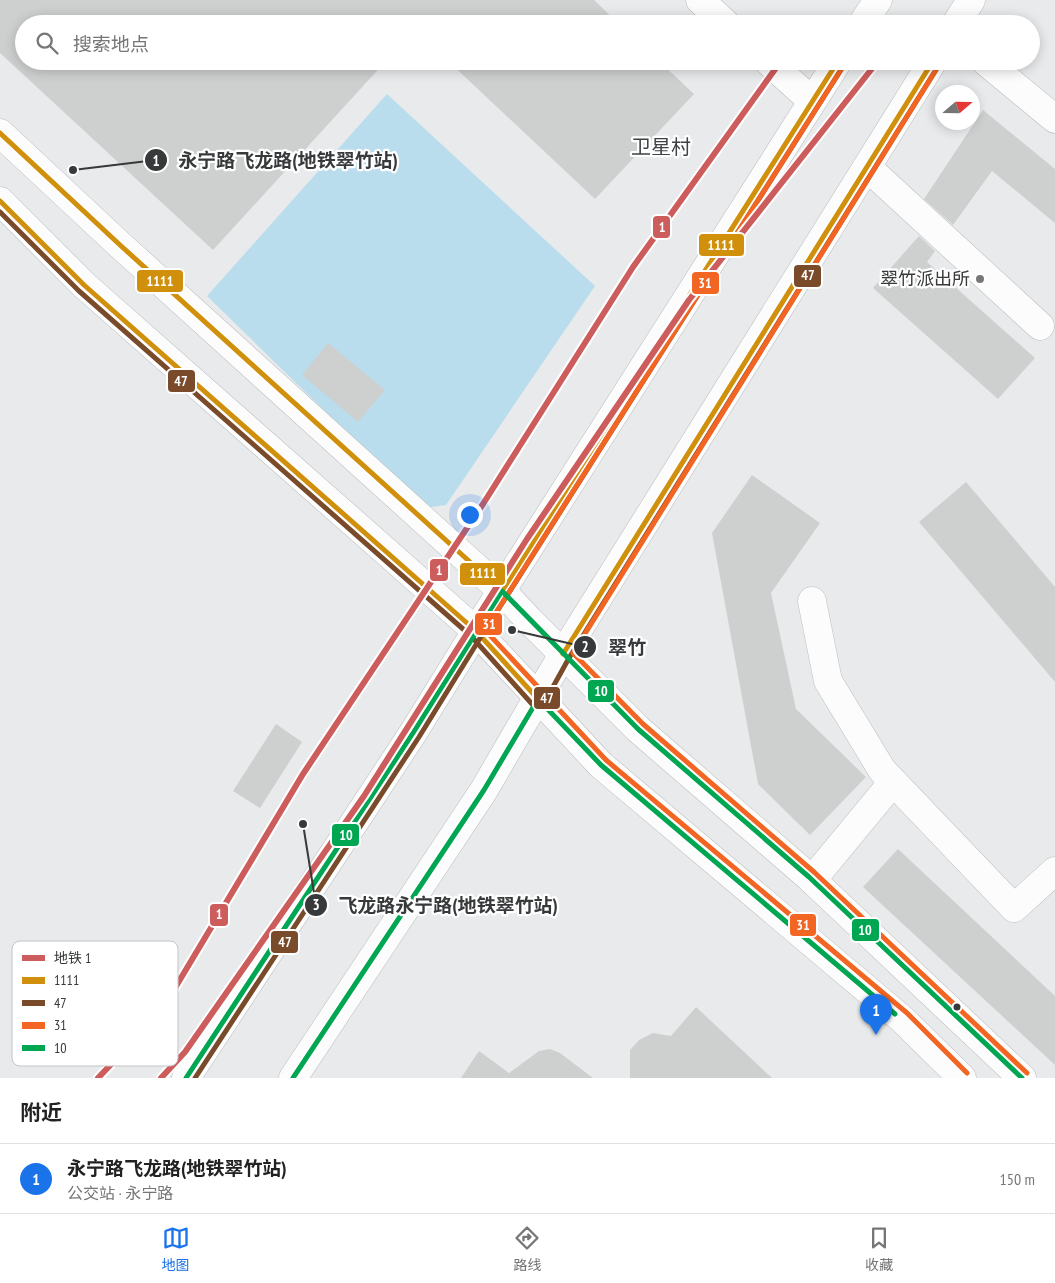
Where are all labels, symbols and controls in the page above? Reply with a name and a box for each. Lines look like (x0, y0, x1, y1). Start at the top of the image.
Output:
search box (15, 15, 1040, 70)
icon: search (33, 29, 61, 57)
text: 搜索地点 (73, 32, 149, 56)
north arrow (935, 85, 980, 130)
district label: 卫星村 (631, 134, 691, 160)
callout: 永宁路飞龙路(地铁翠竹站) (143, 143, 408, 177)
text: 永宁路飞龙路(地铁翠竹站) (178, 148, 398, 172)
text: 1 (152, 151, 160, 170)
line badge: 1 (652, 215, 671, 239)
text: 1 (659, 218, 665, 236)
line badge: 1111 (698, 233, 745, 257)
text: 1111 (708, 236, 734, 254)
line badge: 47 (793, 264, 822, 288)
text: 47 (801, 266, 815, 284)
place label: 翠竹派出所 (880, 267, 970, 290)
line badge: 1111 (136, 269, 184, 293)
line badge: 31 (691, 271, 720, 295)
text: 1111 (147, 272, 173, 290)
marker: 翠竹派出所 (974, 273, 986, 285)
text: 31 (698, 274, 712, 292)
line badge: 47 (167, 369, 196, 393)
text: 47 (174, 372, 188, 390)
your location (457, 502, 483, 528)
line badge: 1 (429, 558, 449, 582)
text: 1 (436, 561, 442, 579)
line badge: 1111 (459, 562, 506, 586)
text: 1111 (470, 564, 496, 582)
line badge: 31 (474, 612, 503, 636)
text: 31 (482, 615, 496, 633)
callout: 翠竹 (573, 630, 656, 664)
text: 翠竹 (608, 635, 646, 659)
text: 2 (581, 637, 589, 656)
line badge: 10 (587, 679, 615, 703)
text: 10 (594, 682, 608, 700)
line badge: 47 (533, 686, 561, 710)
text: 47 (540, 689, 554, 707)
line badge: 10 (331, 823, 360, 847)
text: 10 (339, 826, 353, 844)
callout: 飞龙路永宁路(地铁翠竹站) (303, 888, 568, 922)
text: 飞龙路永宁路(地铁翠竹站) (338, 893, 558, 917)
text: 3 (312, 895, 320, 914)
line badge: 1 (209, 903, 229, 927)
text: 1 (216, 905, 222, 923)
line badge: 31 (789, 913, 817, 937)
text: 31 (796, 916, 810, 934)
line badge: 10 (851, 918, 880, 942)
text: 10 (858, 921, 872, 939)
line badge: 47 (270, 930, 299, 954)
text: 47 (278, 933, 292, 951)
legend (12, 941, 178, 1066)
text: 地铁 1 (54, 949, 91, 967)
text: 1111 (54, 971, 79, 989)
text: 47 (54, 994, 67, 1012)
pin: 1 (860, 994, 892, 1035)
unlabelled marker (952, 1002, 962, 1012)
text: 31 (54, 1016, 67, 1034)
text: 10 (54, 1039, 67, 1057)
text: 附近 (20, 1099, 62, 1126)
text: 永宁路飞龙路(地铁翠竹站) (67, 1156, 287, 1180)
text: 1 (32, 1169, 40, 1189)
text: 150 m (1000, 1169, 1035, 1189)
text: 公交站 · 永宁路 (67, 1183, 173, 1203)
tab: 地图 (162, 1224, 190, 1274)
tab: 路线 (513, 1224, 541, 1274)
tab: 收藏 (865, 1224, 893, 1274)

